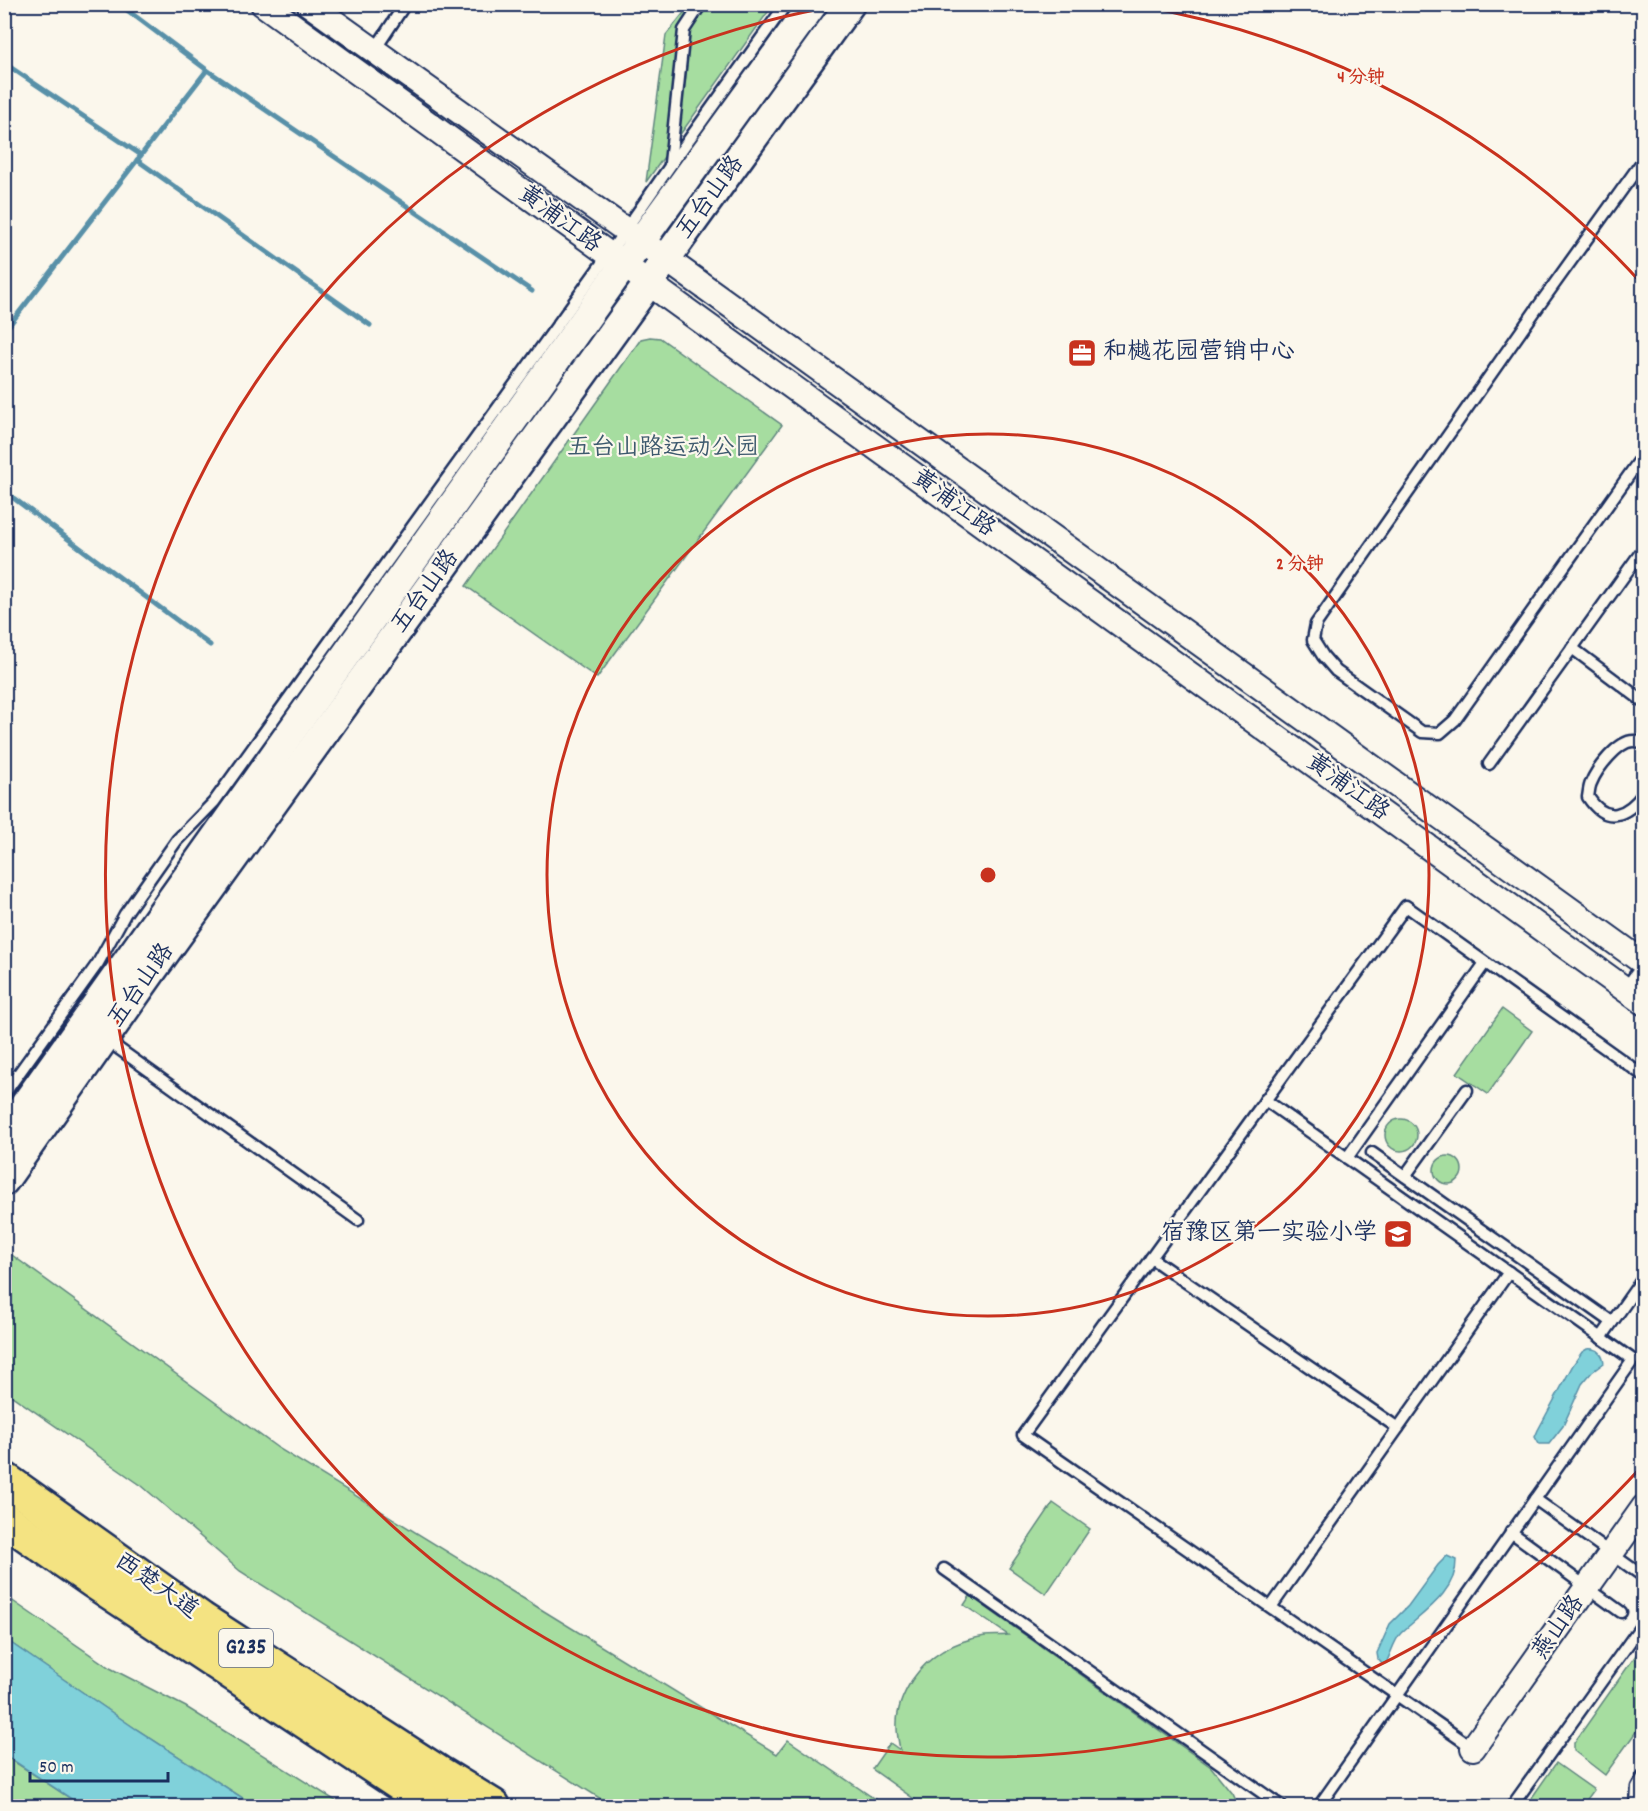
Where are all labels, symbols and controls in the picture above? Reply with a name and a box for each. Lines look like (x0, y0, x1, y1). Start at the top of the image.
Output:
text: 4 分钟 (1337, 66, 1385, 91)
street label: 五台山路 (669, 149, 753, 247)
street label: 黄浦江路 (510, 178, 608, 262)
place label: 和樾花园营销中心 (1103, 336, 1295, 370)
office icon: 和樾花园营销中心 (1066, 337, 1098, 369)
park label: 五台山路运动公园 (567, 432, 759, 466)
street label: 黄浦江路 (904, 462, 1002, 546)
street label: 五台山路 (384, 543, 468, 641)
text: 2 分钟 (1276, 553, 1324, 578)
street label: 黄浦江路 (1298, 746, 1396, 830)
centre of rings (978, 865, 998, 885)
street label: 五台山路 (101, 937, 183, 1035)
place label: 宿豫区第一实验小学 (1161, 1217, 1377, 1251)
school or university icon: 宿豫区第一实验小学 (1382, 1218, 1414, 1250)
street label: 西楚大道 (107, 1546, 205, 1628)
street label: 燕山路 (1524, 1589, 1594, 1667)
road number: G235 (219, 1629, 273, 1667)
scale bar (30, 1745, 168, 1783)
text: 50 m (39, 1756, 74, 1781)

